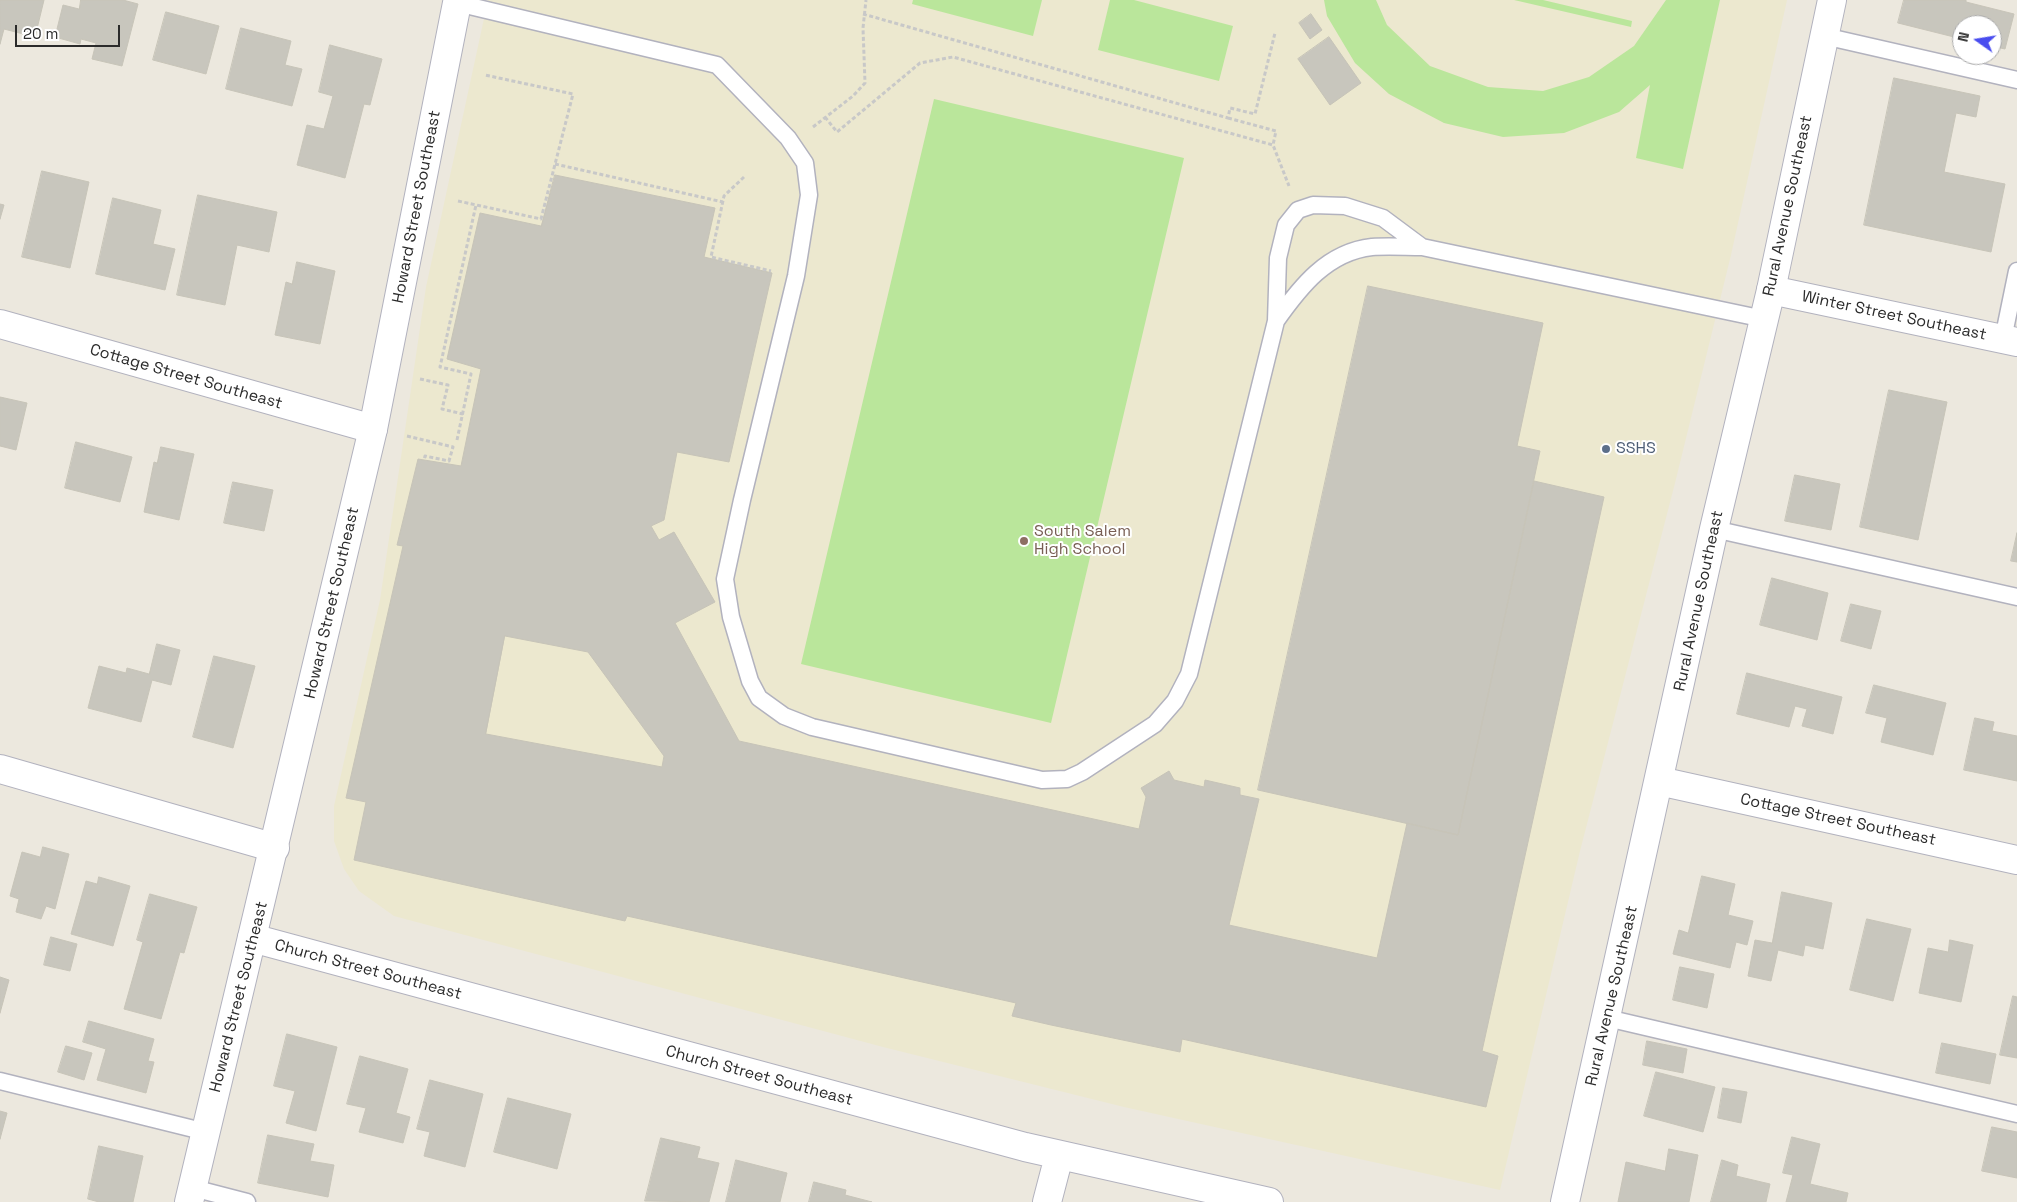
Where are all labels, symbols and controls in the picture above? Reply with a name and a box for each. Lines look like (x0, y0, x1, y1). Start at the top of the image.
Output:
scale bar (18, 15, 122, 47)
north arrow (1952, 15, 2002, 65)
text: 20 m (23, 24, 58, 43)
text: N (1954, 30, 1973, 43)
street label: Howard Street Southeast (389, 109, 445, 305)
street label: Rural Avenue Southeast (1759, 114, 1817, 298)
street label: Winter Street Southeast (1800, 287, 1988, 345)
street label: Cottage Street Southeast (88, 340, 284, 414)
place label: SSHS (1616, 439, 1656, 459)
marker: SSHS (1600, 443, 1612, 455)
street label: Howard Street Southeast (301, 505, 363, 701)
street label: Rural Avenue Southeast (1670, 509, 1728, 693)
place label: South Salem High School (1034, 522, 1131, 560)
marker: South Salem High School (1018, 535, 1030, 547)
street label: Cottage Street Southeast (1738, 790, 1938, 850)
street label: Howard Street Southeast (206, 900, 272, 1094)
street label: Rural Avenue Southeast (1582, 904, 1642, 1088)
street label: Church Street Southeast (272, 936, 464, 1004)
street label: Church Street Southeast (663, 1042, 855, 1110)

